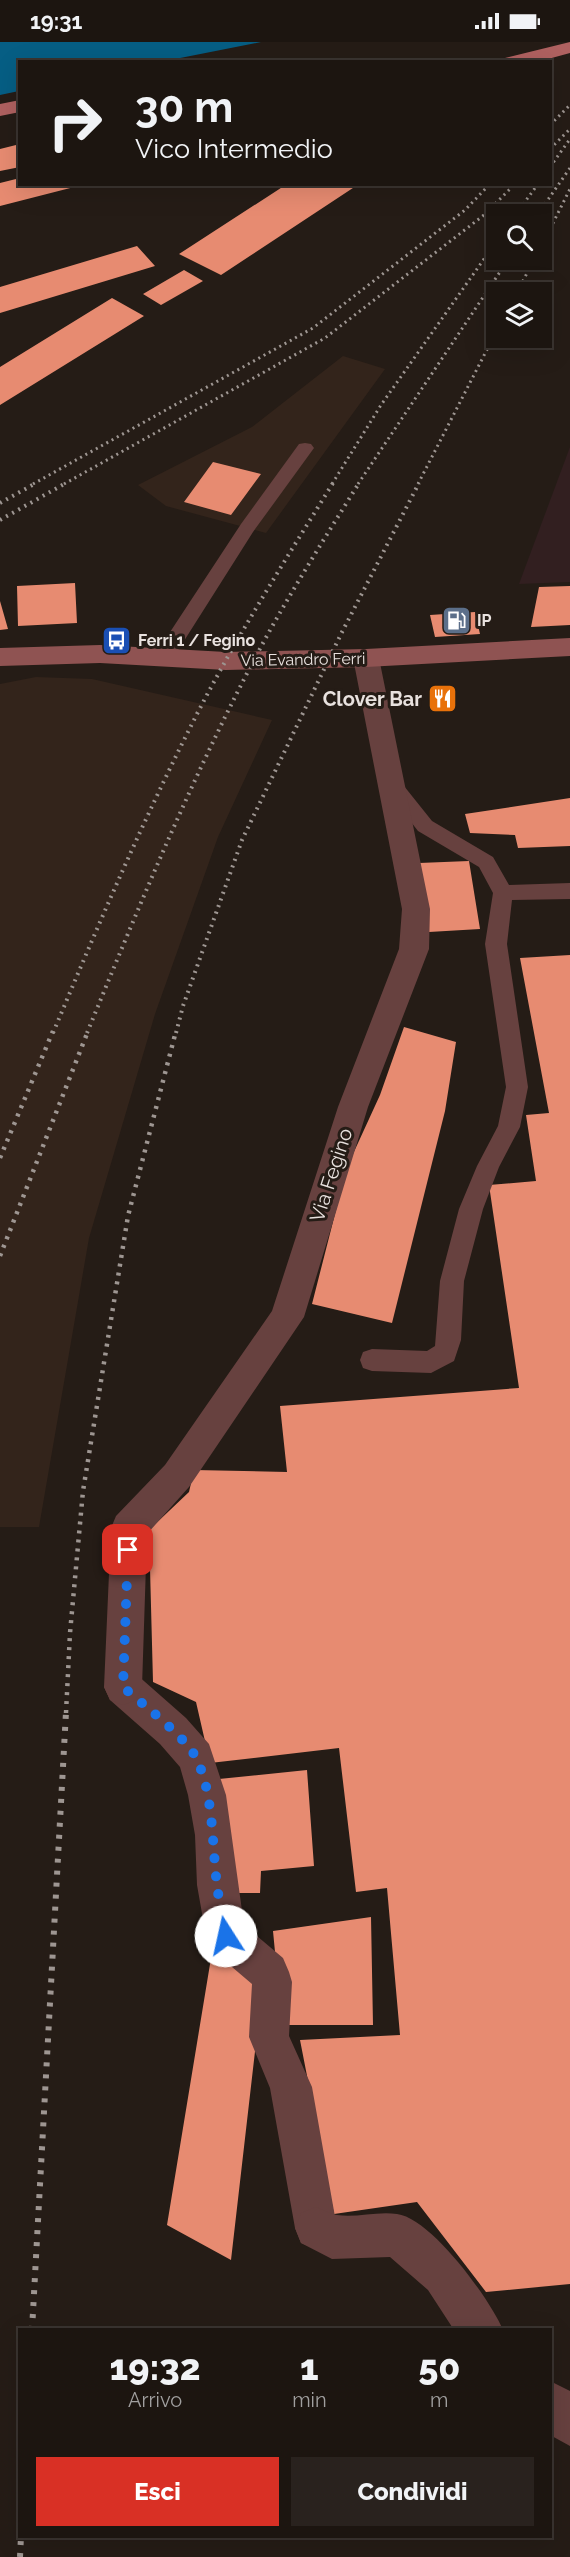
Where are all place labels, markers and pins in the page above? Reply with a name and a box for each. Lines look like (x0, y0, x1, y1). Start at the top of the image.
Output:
fuel station icon: IP (440, 604, 472, 636)
place label: IP (477, 611, 492, 630)
bus stop icon: Ferri 1 / Fegino (101, 624, 133, 656)
place label: Ferri 1 / Fegino (138, 631, 255, 650)
restaurant icon: Clover Bar (427, 683, 459, 715)
place label: Clover Bar (323, 687, 422, 711)
pin (102, 1524, 153, 1575)

